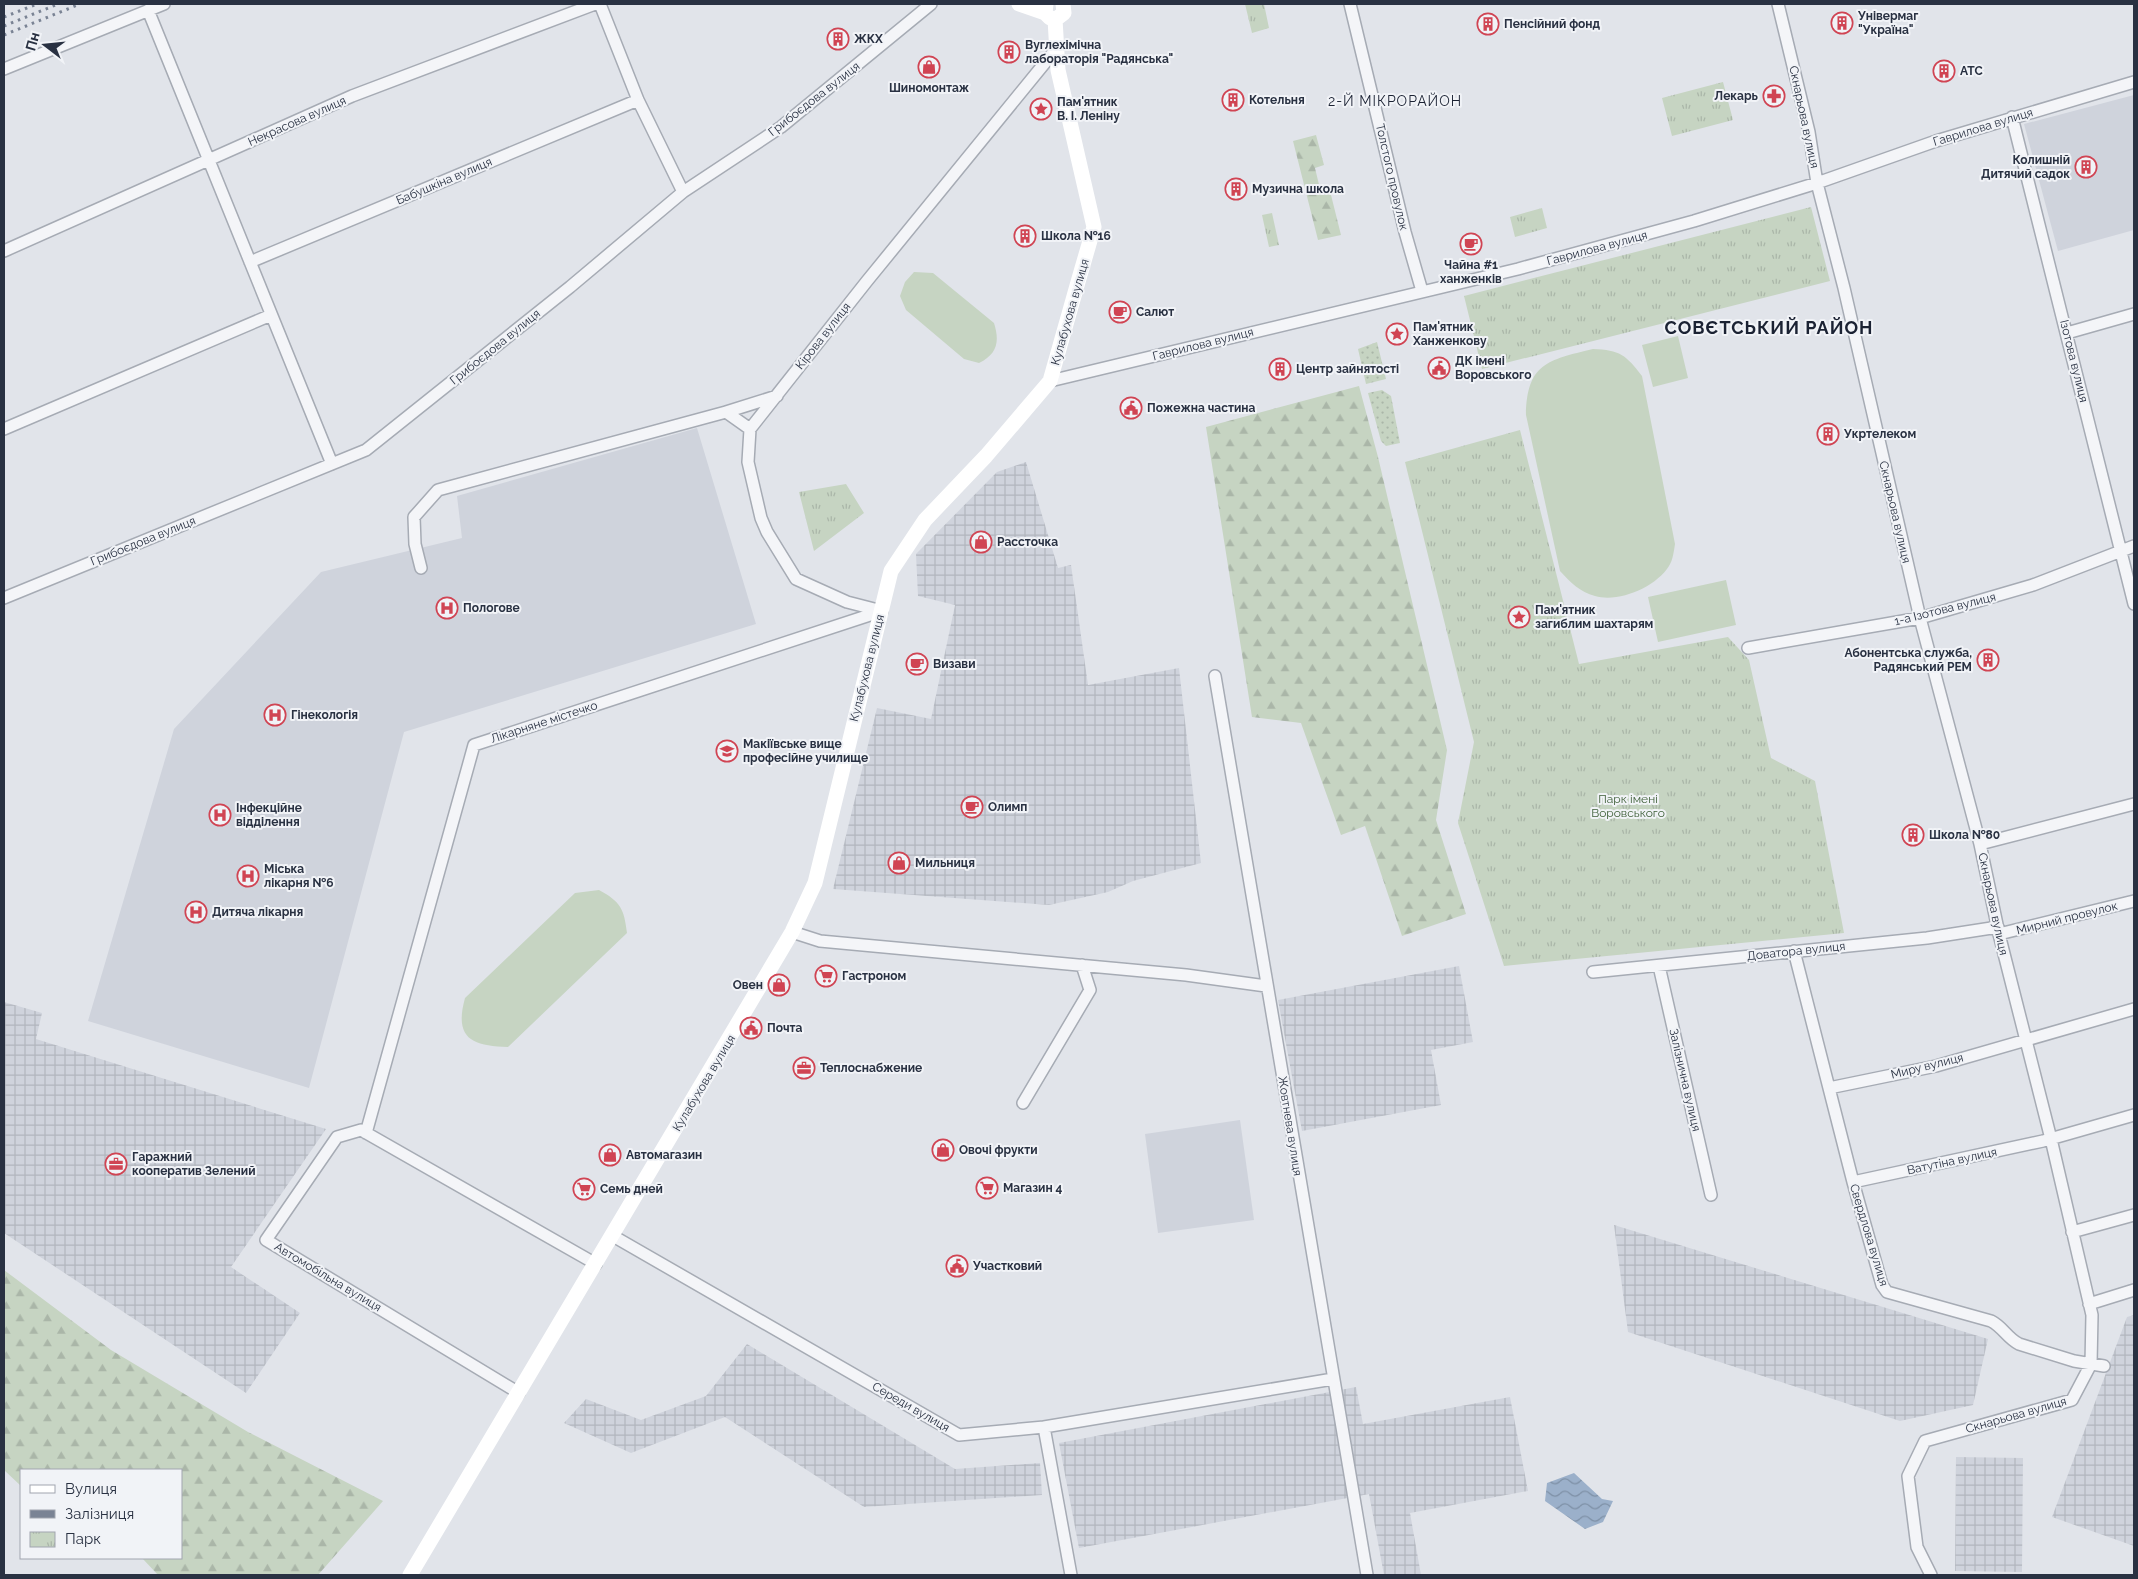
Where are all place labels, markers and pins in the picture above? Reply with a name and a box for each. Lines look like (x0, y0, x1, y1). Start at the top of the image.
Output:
place label: Універмаг "Україна" (1857, 9, 1918, 37)
building icon: Універмаг "Україна" (1830, 11, 1854, 35)
building icon: Пенсійний фонд (1476, 12, 1500, 36)
place label: Пенсійний фонд (1504, 17, 1601, 31)
building icon: ЖКХ (826, 27, 850, 51)
place label: ЖКХ (854, 32, 883, 46)
place label: Вуглехімічна лабораторія "Радянська" (1025, 38, 1173, 66)
building icon: Вуглехімічна лабораторія "Радянська" (997, 40, 1021, 64)
shop icon: Шиномонтаж (917, 55, 941, 79)
building icon: АТС (1932, 59, 1956, 83)
place label: АТС (1960, 64, 1983, 78)
place label: Шиномонтаж (889, 81, 970, 95)
pharmacy icon: Лекарь (1762, 84, 1786, 108)
building icon: Котельня (1221, 88, 1245, 112)
place label: Лекарь (1714, 89, 1759, 103)
place label: Котельня (1249, 93, 1305, 107)
place label: Пам'ятник В. І. Леніну (1057, 95, 1120, 123)
place icon: Пам'ятник В. І. Леніну (1029, 97, 1053, 121)
place label: Колишній Дитячий садок (1981, 153, 2070, 181)
building icon: Колишній Дитячий садок (2074, 155, 2098, 179)
building icon: Музична школа (1224, 177, 1248, 201)
place label: Музична школа (1252, 182, 1344, 196)
building icon: Школа №16 (1013, 224, 1037, 248)
place label: Школа №16 (1041, 229, 1111, 243)
cafe icon: Чайна #1 ханженків (1459, 232, 1483, 256)
place label: Чайна #1 ханженків (1440, 258, 1502, 286)
cafe icon: Салют (1108, 300, 1132, 324)
place label: Салют (1136, 305, 1174, 319)
place label: Пам'ятник Ханженкову (1412, 320, 1487, 348)
place icon: Пам'ятник Ханженкову (1385, 322, 1409, 346)
place label: ДК імені Воровського (1455, 354, 1531, 382)
public building icon: ДК імені Воровського (1427, 356, 1451, 380)
building icon: Центр зайнятості (1268, 357, 1292, 381)
place label: Центр зайнятості (1296, 362, 1399, 376)
public building icon: Пожежна частина (1119, 396, 1143, 420)
place label: Пожежна частина (1147, 401, 1256, 415)
building icon: Укртелеком (1816, 422, 1840, 446)
place label: Укртелеком (1843, 427, 1916, 441)
shop icon: Рассточка (969, 530, 993, 554)
place label: Рассточка (997, 535, 1058, 549)
hospital icon: Пологове (435, 596, 459, 620)
place label: Пологове (463, 601, 520, 615)
place label: Пам'ятник загиблим шахтарям (1535, 603, 1654, 631)
place icon: Пам'ятник загиблим шахтарям (1507, 605, 1531, 629)
place label: Абонентська служба, Радянський РЕМ (1844, 646, 1972, 674)
building icon: Абонентська служба, Радянський РЕМ (1976, 648, 2000, 672)
cafe icon: Визави (905, 652, 929, 676)
place label: Визави (933, 657, 976, 671)
hospital icon: Гінекологія (263, 703, 287, 727)
place label: Гінекологія (291, 708, 358, 722)
place label: Макіївське вище професійне училище (743, 737, 868, 765)
school or university icon: Макіївське вище професійне училище (715, 739, 739, 763)
cafe icon: Олимп (960, 795, 984, 819)
place label: Олимп (988, 800, 1027, 814)
place label: Інфекційне відділення (236, 801, 302, 829)
hospital icon: Інфекційне відділення (208, 803, 232, 827)
building icon: Школа №80 (1901, 823, 1925, 847)
place label: Школа №80 (1929, 828, 2000, 842)
shop icon: Мильниця (887, 851, 911, 875)
place label: Мильниця (915, 856, 975, 870)
place label: Міська лікарня №6 (264, 862, 333, 890)
hospital icon: Міська лікарня №6 (236, 864, 260, 888)
hospital icon: Дитяча лікарня (184, 900, 208, 924)
place label: Дитяча лікарня (212, 905, 303, 919)
supermarket icon: Гастроном (814, 964, 838, 988)
place label: Гастроном (842, 969, 906, 983)
shop icon: Овен (767, 973, 791, 997)
place label: Овен (733, 978, 763, 992)
public building icon: Почта (739, 1016, 763, 1040)
place label: Почта (767, 1021, 803, 1035)
office icon: Теплоснабжение (792, 1056, 816, 1080)
place label: Теплоснабжение (820, 1061, 922, 1075)
shop icon: Овочі фрукти (931, 1138, 955, 1162)
shop icon: Автомагазин (598, 1143, 622, 1167)
place label: Овочі фрукти (959, 1143, 1038, 1157)
place label: Автомагазин (626, 1148, 702, 1162)
place label: Гаражний кооператив Зелений (132, 1150, 256, 1178)
office icon: Гаражний кооператив Зелений (104, 1152, 128, 1176)
supermarket icon: Магазин 4 (975, 1176, 999, 1200)
supermarket icon: Семь дней (572, 1177, 596, 1201)
place label: Магазин 4 (1003, 1181, 1063, 1195)
place label: Семь дней (600, 1182, 663, 1196)
public building icon: Участковий (945, 1254, 969, 1278)
place label: Участковий (972, 1259, 1042, 1273)

